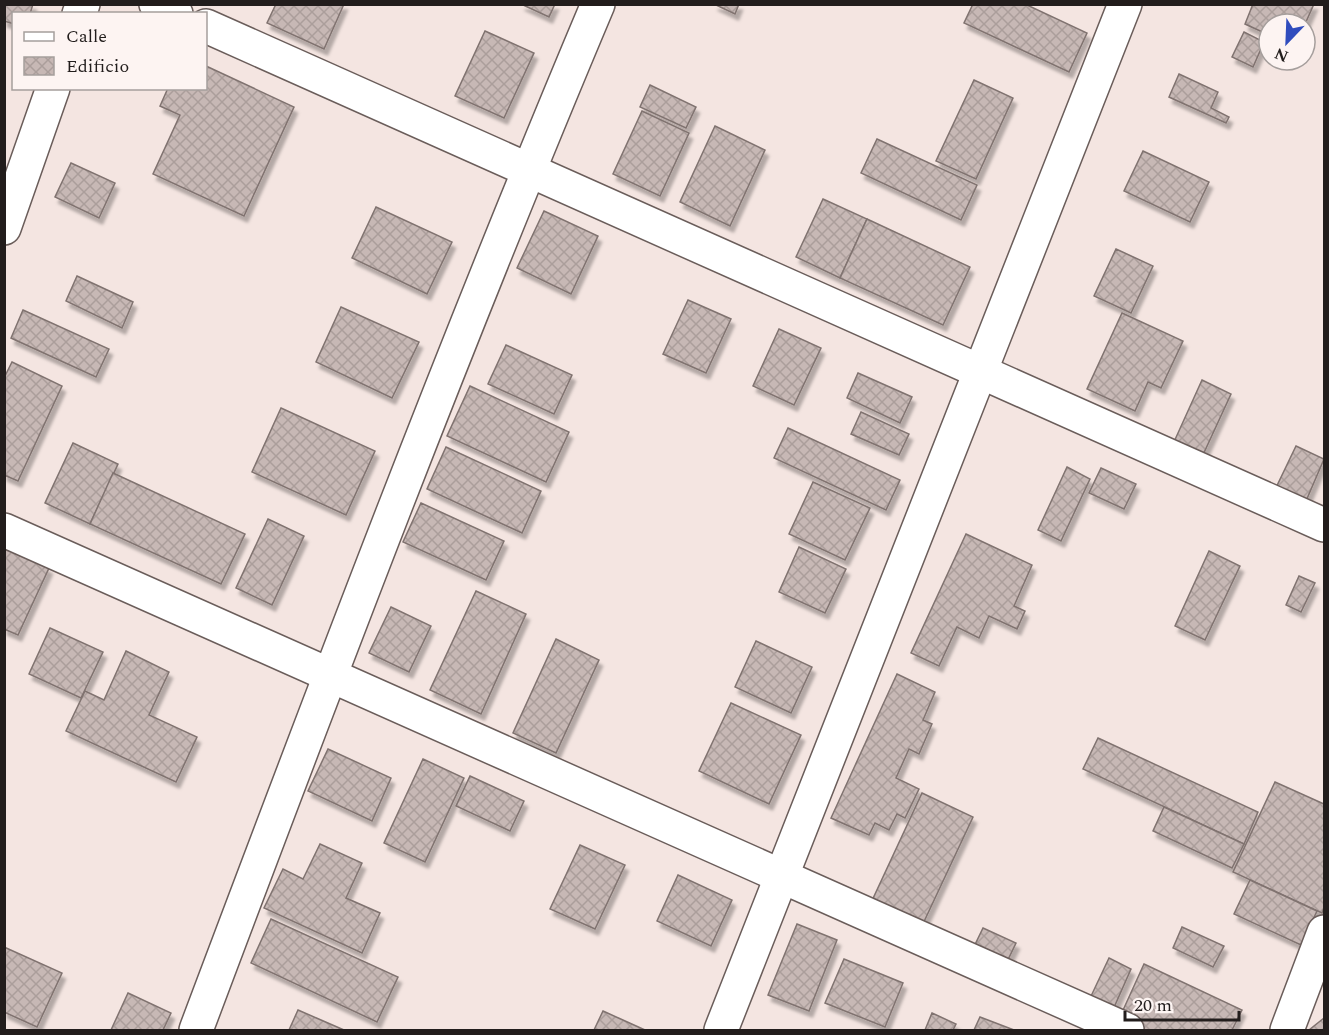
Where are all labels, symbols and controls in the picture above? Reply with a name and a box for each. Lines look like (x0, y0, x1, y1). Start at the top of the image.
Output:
legend (12, 12, 207, 90)
north arrow (1257, 12, 1317, 72)
text: Calle (66, 23, 107, 50)
text: N (1271, 41, 1292, 68)
text: Edificio (66, 53, 129, 80)
scale bar (1125, 984, 1239, 1022)
text: 20 m (1134, 992, 1172, 1019)

